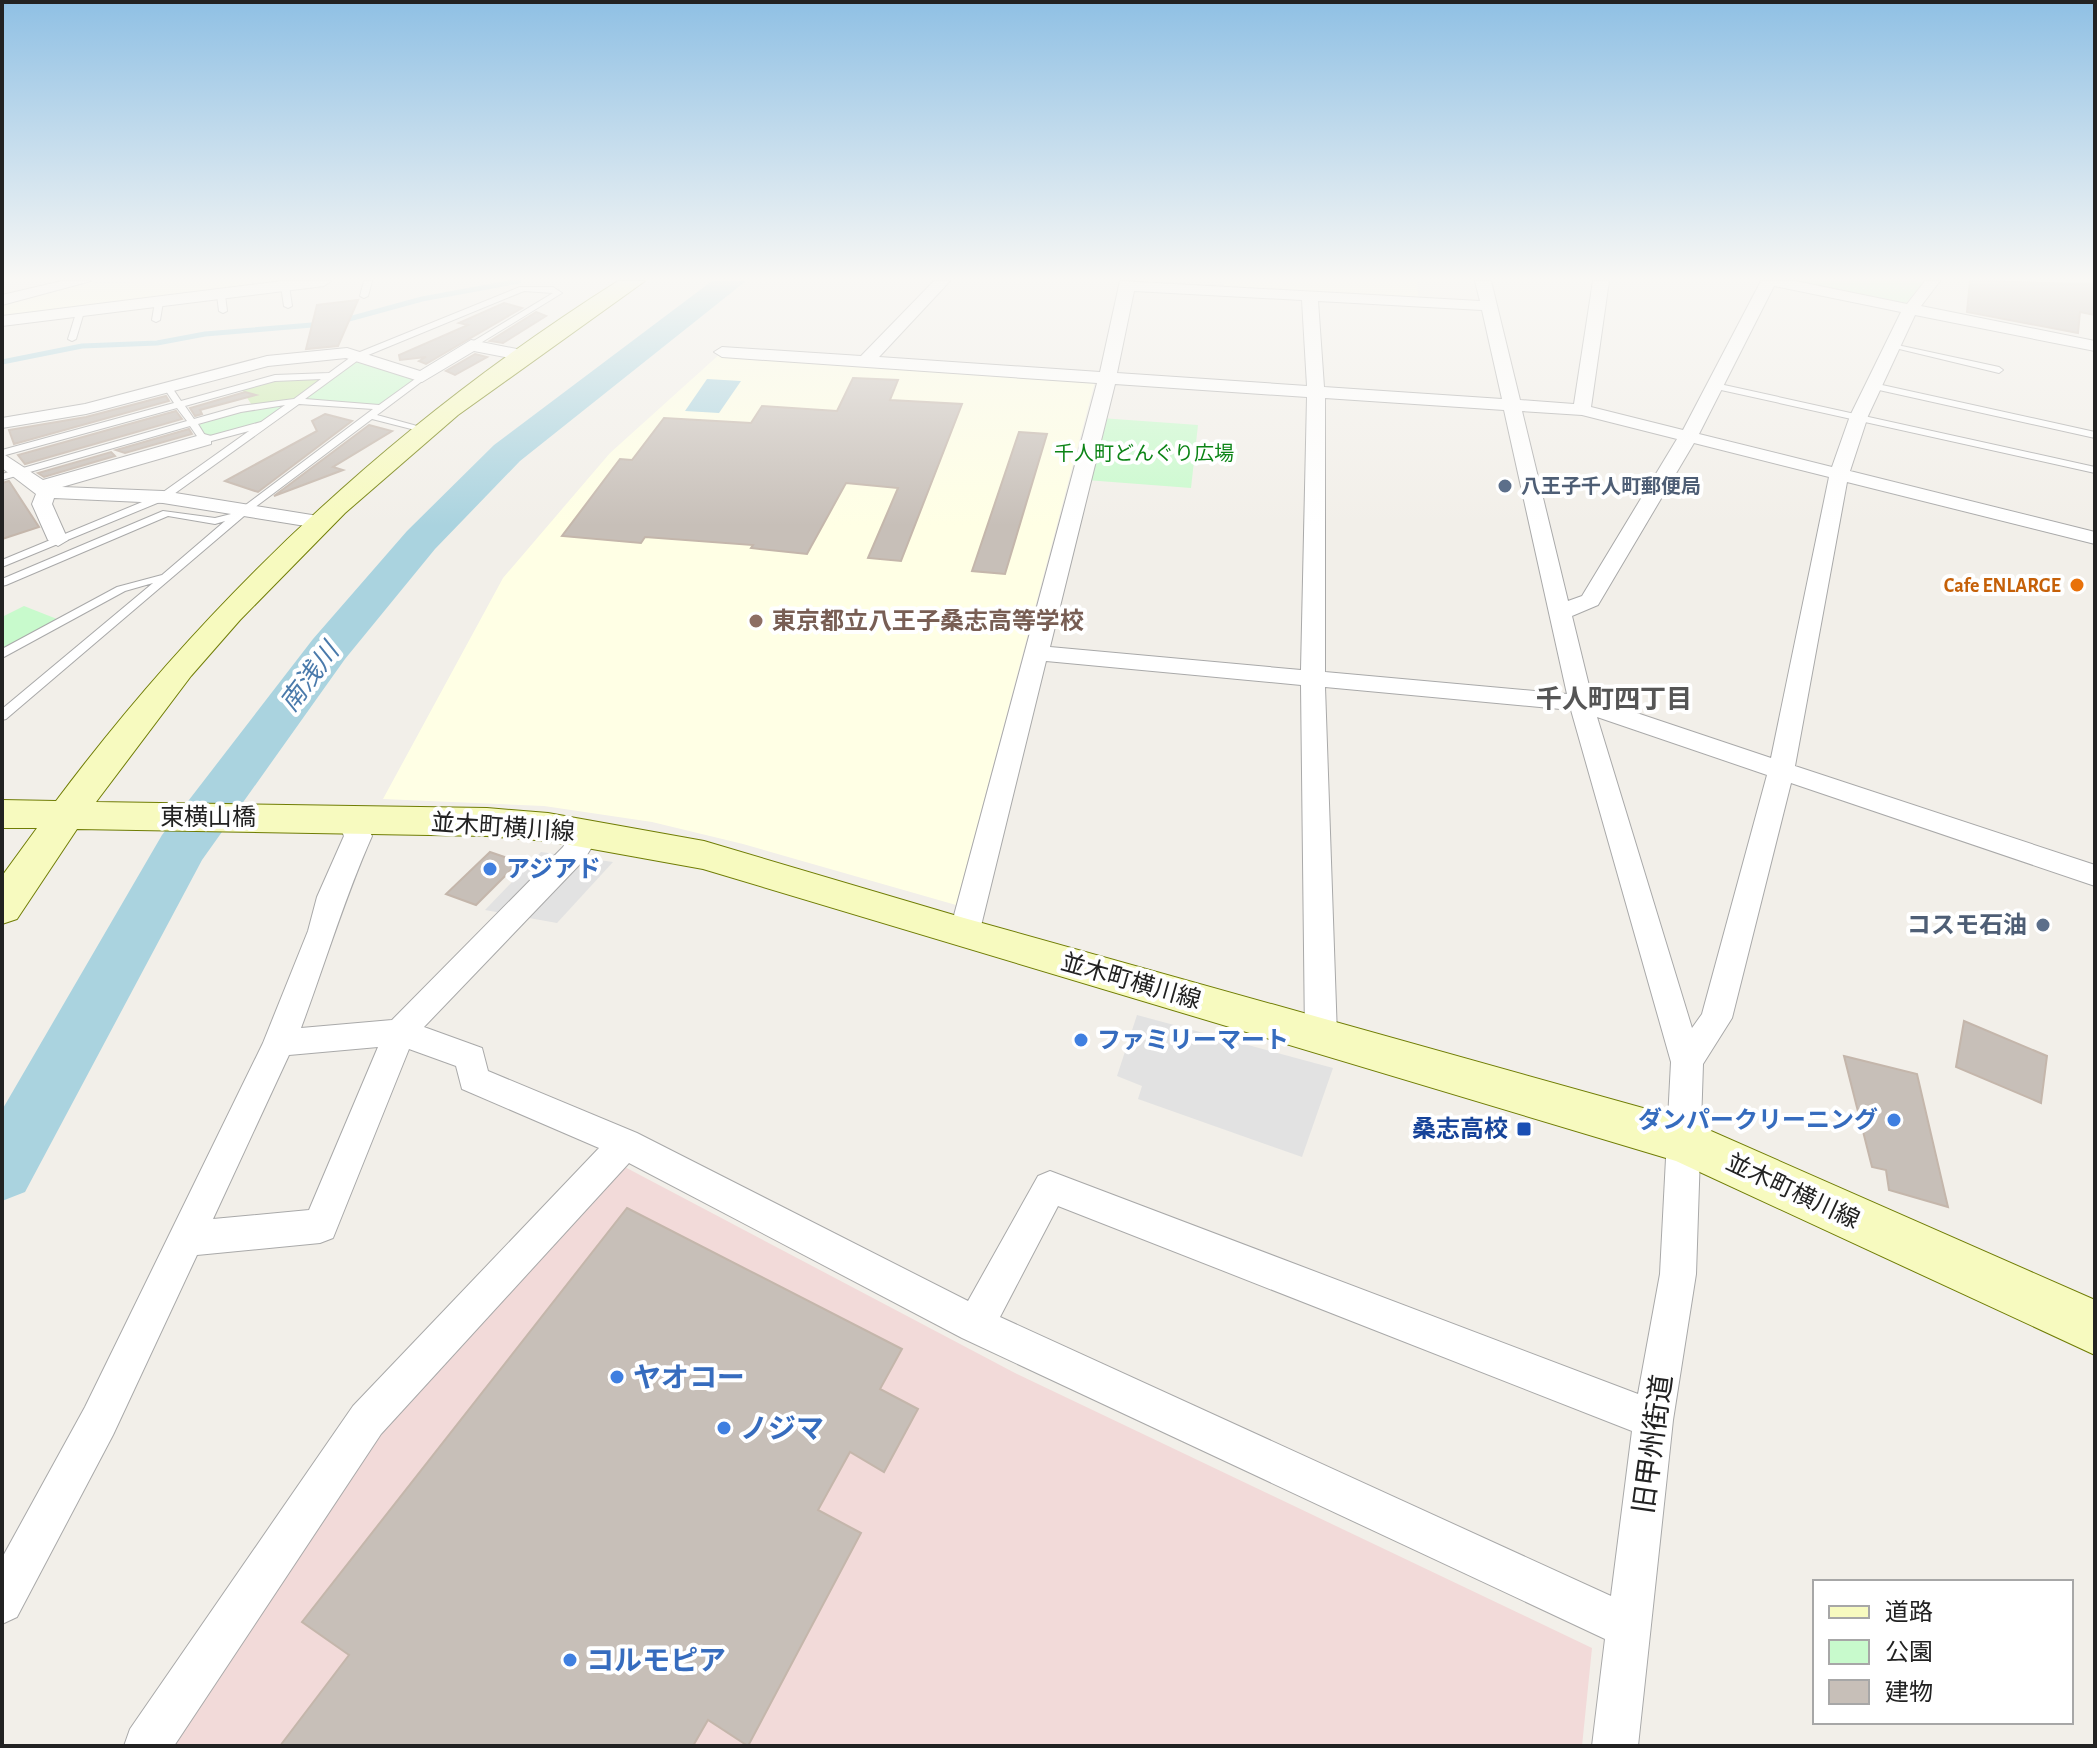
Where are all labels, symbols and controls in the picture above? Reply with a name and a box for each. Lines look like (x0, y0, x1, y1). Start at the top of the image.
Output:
park label: 千人町どんぐり広場 (1054, 443, 1234, 464)
place label: 八王子千人町郵便局 (1521, 476, 1701, 497)
marker: 八王子千人町郵便局 (1496, 477, 1514, 495)
place label: Cafe ENLARGE (1944, 576, 2061, 596)
marker: Cafe ENLARGE (2068, 576, 2086, 594)
place label: 東京都立八王子桑志高等学校 (772, 608, 1084, 634)
marker: 東京都立八王子桑志高等学校 (747, 612, 765, 630)
water label: 南浅川 (275, 636, 345, 717)
district label: 千人町四丁目 (1536, 686, 1692, 713)
street label: 東横山橋 (160, 804, 256, 830)
street label: 並木町横川線 (430, 809, 576, 845)
place label: アジアド (506, 857, 601, 882)
marker: アジアド (481, 860, 499, 878)
place label: コスモ石油 (1907, 912, 2027, 938)
marker: コスモ石油 (2034, 916, 2052, 934)
street label: 並木町横川線 (1058, 949, 1204, 1013)
place label: ファミリーマート (1097, 1029, 1289, 1053)
marker: ファミリーマート (1072, 1031, 1090, 1049)
place label: ダンパークリーニング (1638, 1107, 1878, 1133)
marker: ダンパークリーニング (1885, 1111, 1903, 1129)
place label: 桑志高校 (1412, 1116, 1508, 1142)
marker: 桑志高校 (1515, 1120, 1533, 1138)
street label: 並木町横川線 (1722, 1149, 1864, 1233)
place label: ヤオコー (633, 1364, 745, 1393)
marker: ヤオコー (608, 1368, 626, 1386)
street label: 旧甲州街道 (1628, 1373, 1678, 1516)
place label: ノジマ (740, 1415, 824, 1444)
marker: ノジマ (715, 1419, 733, 1437)
legend (1813, 1580, 2073, 1724)
text: 道路 (1885, 1599, 1933, 1625)
text: 公園 (1885, 1640, 1933, 1665)
place label: コルモピア (586, 1646, 726, 1676)
marker: コルモピア (561, 1651, 579, 1669)
text: 建物 (1885, 1680, 1933, 1705)

